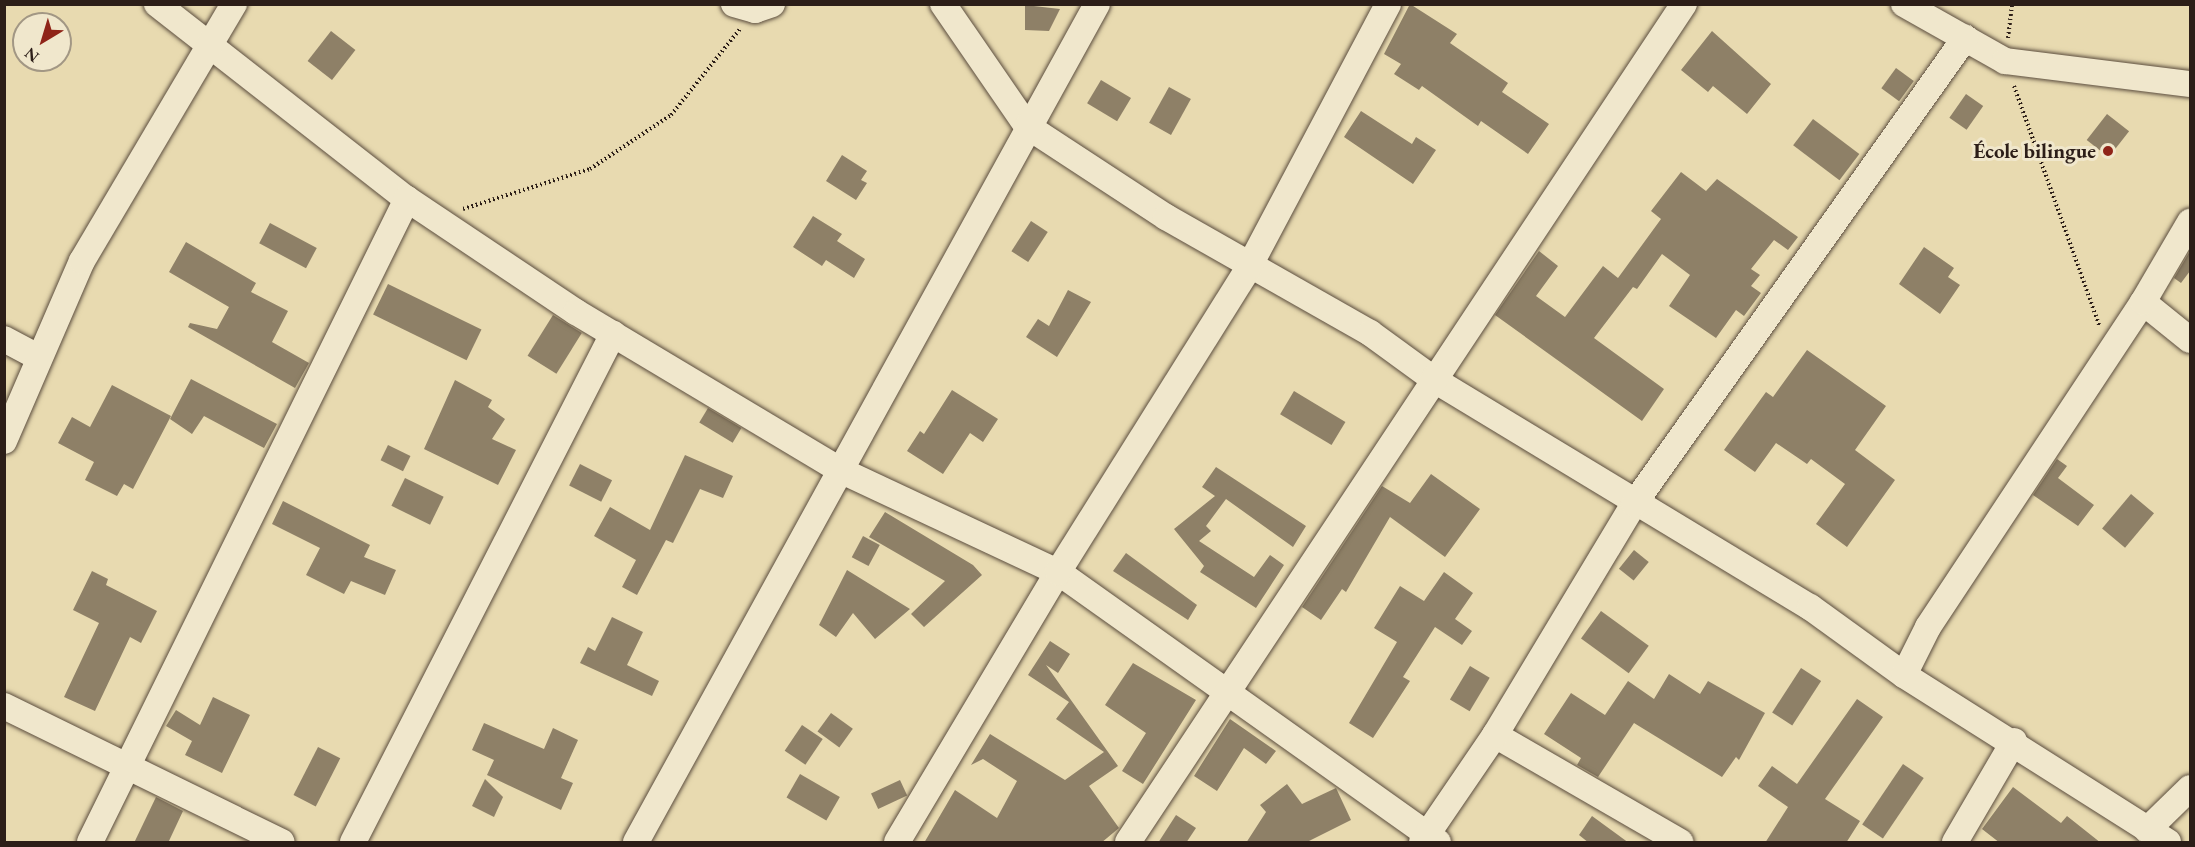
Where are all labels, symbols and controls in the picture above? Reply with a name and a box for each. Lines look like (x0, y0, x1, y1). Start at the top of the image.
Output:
north arrow (12, 12, 72, 72)
text: N (20, 43, 43, 67)
place label: École bilingue (1973, 138, 2096, 164)
marker: École bilingue (2101, 144, 2115, 158)

